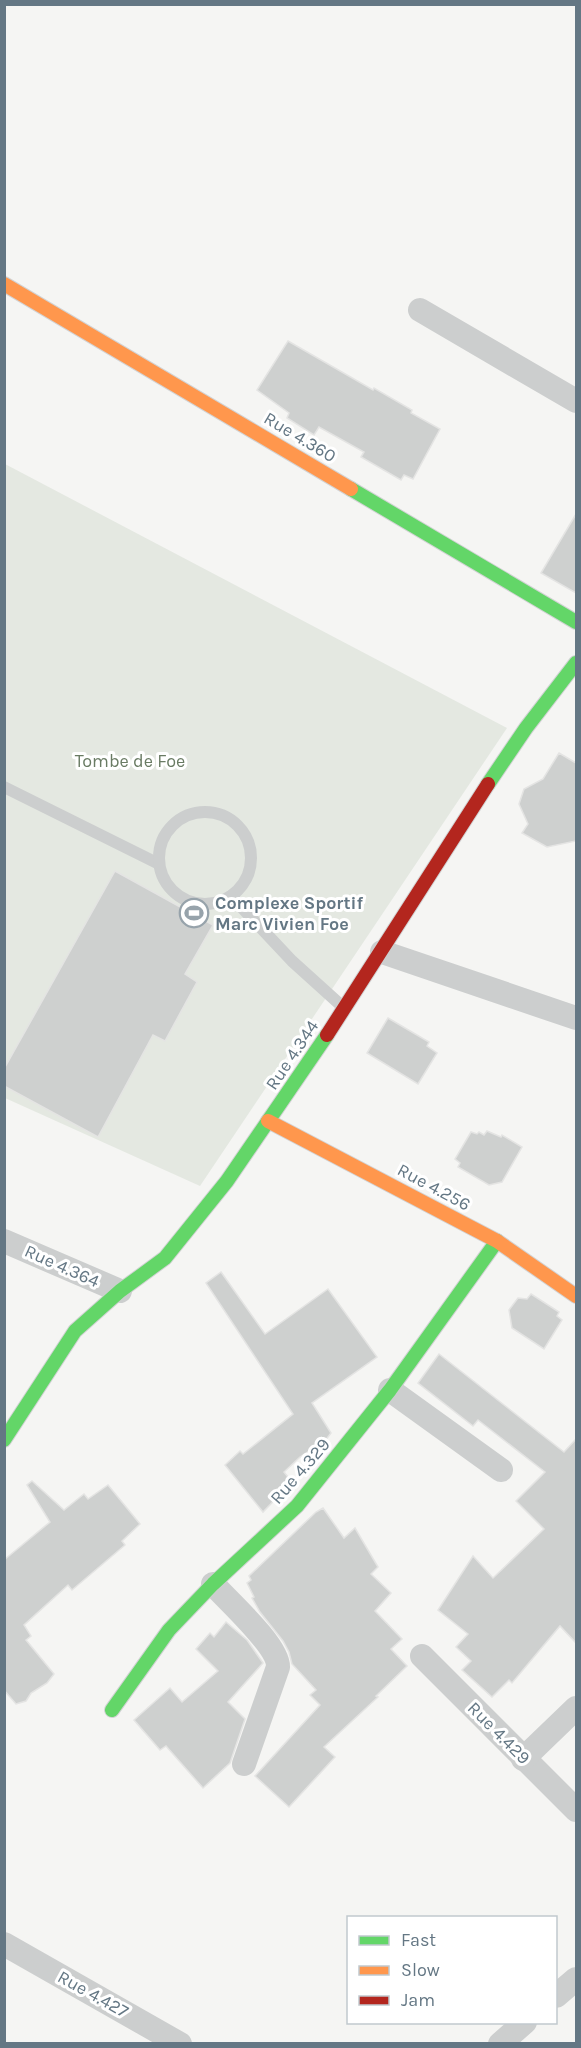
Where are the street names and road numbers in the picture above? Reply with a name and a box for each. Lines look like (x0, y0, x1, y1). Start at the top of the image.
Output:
street label: Rue 4.360 (260, 407, 340, 467)
street label: Rue 4.344 (261, 1016, 323, 1094)
street label: Rue 4.256 (394, 1159, 474, 1215)
street label: Rue 4.364 (21, 1240, 103, 1292)
street label: Rue 4.329 (265, 1434, 335, 1508)
street label: Rue 4.429 (463, 1697, 535, 1769)
street label: Rue 4.427 (54, 1966, 133, 2023)

